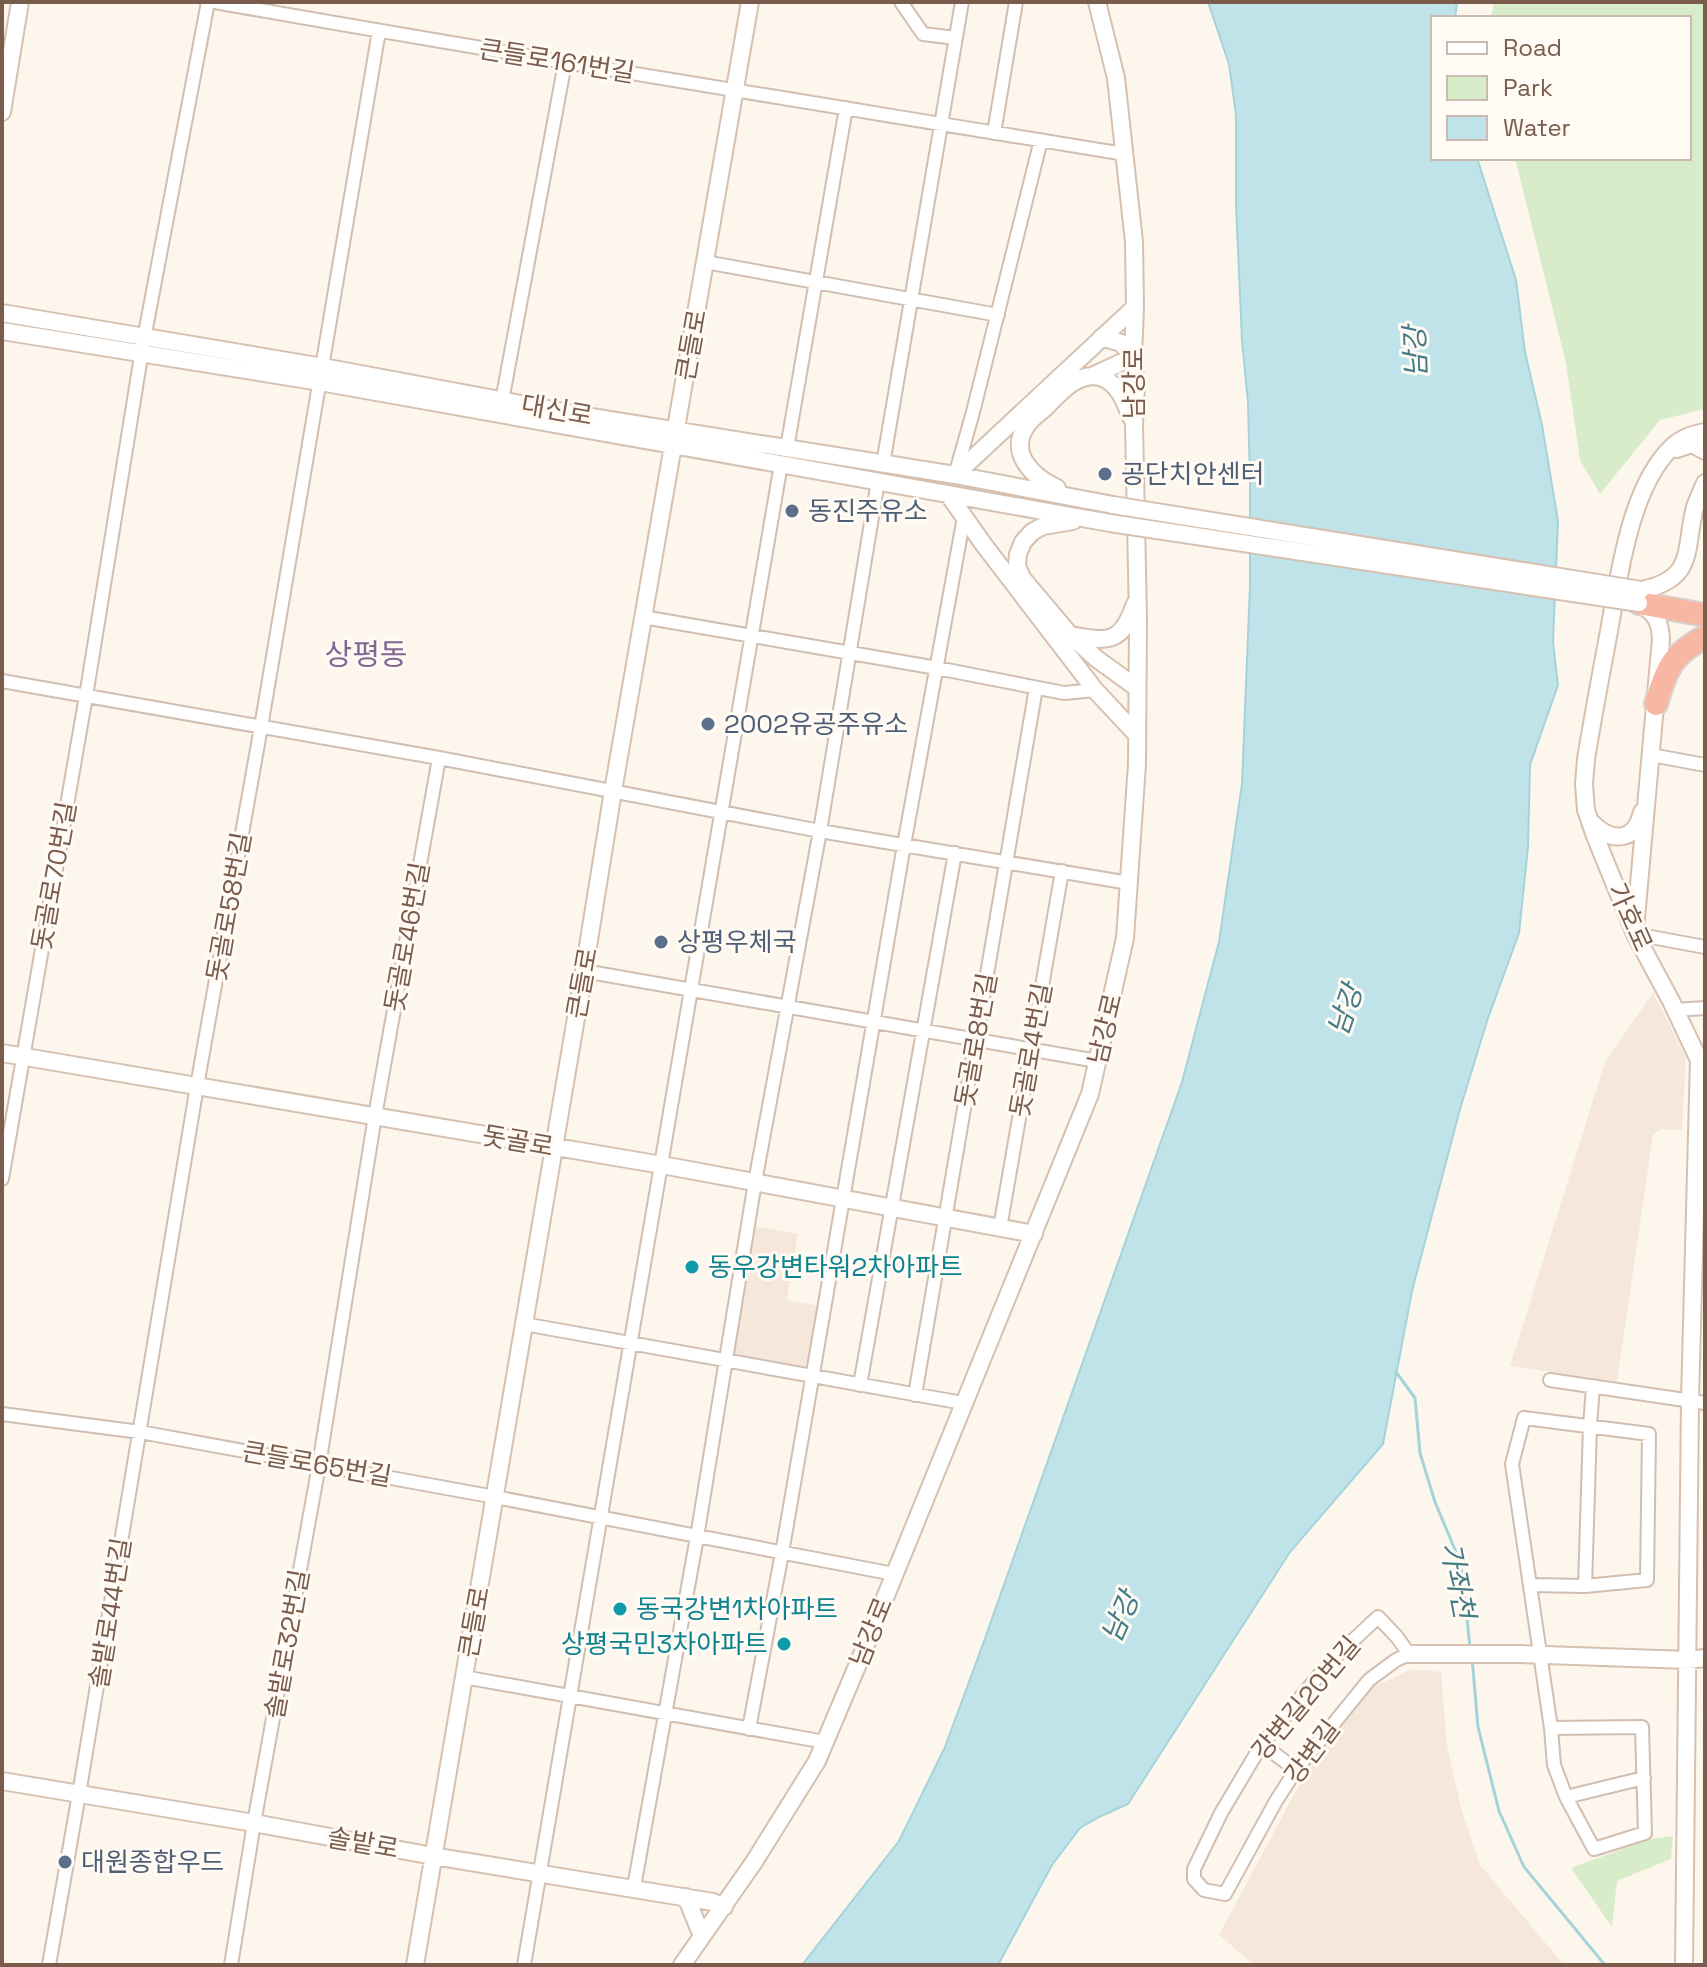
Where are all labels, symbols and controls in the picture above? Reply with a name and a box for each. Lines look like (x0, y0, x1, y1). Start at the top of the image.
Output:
legend (1431, 16, 1691, 160)
street label: 큰들로161번길 (477, 32, 637, 90)
text: Road (1503, 32, 1562, 63)
text: Park (1503, 72, 1553, 103)
text: Water (1503, 112, 1571, 143)
street label: 큰들로 (668, 307, 714, 383)
water label: 남강 (1396, 322, 1434, 378)
street label: 남강로 (1117, 347, 1151, 419)
street label: 대신로 (519, 387, 595, 433)
place label: 공단치안센터 (1121, 457, 1265, 491)
marker: 공단치안센터 (1096, 465, 1114, 483)
place label: 동진주유소 (808, 494, 928, 528)
marker: 동진주유소 (783, 502, 801, 520)
district label: 상평동 (325, 635, 407, 674)
place label: 2002유공주유소 (724, 707, 908, 741)
marker: 2002유공주유소 (699, 715, 717, 733)
street label: 돗골로70번길 (24, 799, 84, 953)
street label: 돗골로58번길 (199, 830, 259, 984)
street label: 돗골로46번길 (377, 859, 437, 1015)
street label: 가호로 (1600, 877, 1660, 957)
place label: 상평우체국 (677, 925, 797, 959)
marker: 상평우체국 (652, 933, 670, 951)
street label: 큰들로 (559, 945, 605, 1021)
street label: 돗골로8번길 (947, 970, 1005, 1110)
water label: 남강 (1320, 977, 1371, 1040)
street label: 돗골로4번길 (1002, 980, 1060, 1120)
street label: 남강로 (1080, 990, 1130, 1068)
street label: 돗골로 (480, 1118, 556, 1164)
place label: 동우강변타워2차아파트 (708, 1250, 963, 1284)
marker: 동우강변타워2차아파트 (683, 1258, 701, 1276)
street label: 큰들로65번길 (240, 1434, 394, 1494)
street label: 솔밭로44번길 (81, 1535, 139, 1691)
water label: 가좌천 (1433, 1539, 1484, 1625)
street label: 솔밭로32번길 (257, 1567, 317, 1721)
water label: 남강 (1093, 1583, 1148, 1648)
street label: 큰들로 (451, 1584, 497, 1660)
place label: 동국강변1차아파트 (636, 1592, 838, 1626)
street label: 남강로 (842, 1592, 900, 1672)
marker: 동국강변1차아파트 (611, 1600, 629, 1618)
place label: 상평국민3차아파트 (561, 1627, 768, 1661)
street label: 강변길20번길 (1245, 1630, 1367, 1766)
marker: 상평국민3차아파트 (775, 1635, 793, 1653)
street label: 강변길 (1278, 1714, 1346, 1790)
street label: 솔밭로 (325, 1820, 401, 1866)
place label: 대원종합우드 (81, 1845, 225, 1879)
marker: 대원종합우드 (56, 1853, 74, 1871)

